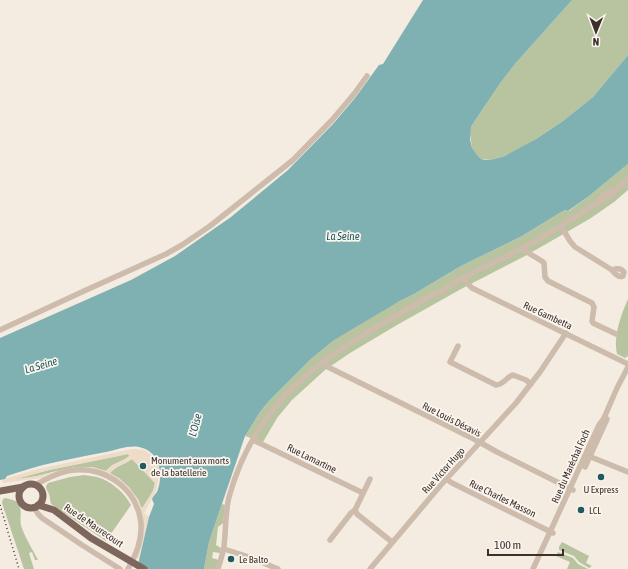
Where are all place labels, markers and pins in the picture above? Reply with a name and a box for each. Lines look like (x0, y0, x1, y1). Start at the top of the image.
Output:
place label: Monument aux morts de la batellerie (151, 455, 229, 478)
marker: Monument aux morts de la batellerie (138, 461, 148, 471)
marker: U Express (596, 472, 606, 482)
place label: U Express (584, 484, 619, 495)
marker: LCL (576, 505, 586, 515)
place label: LCL (589, 505, 601, 516)
marker: Le Balto (226, 554, 236, 564)
place label: Le Balto (239, 554, 269, 565)

